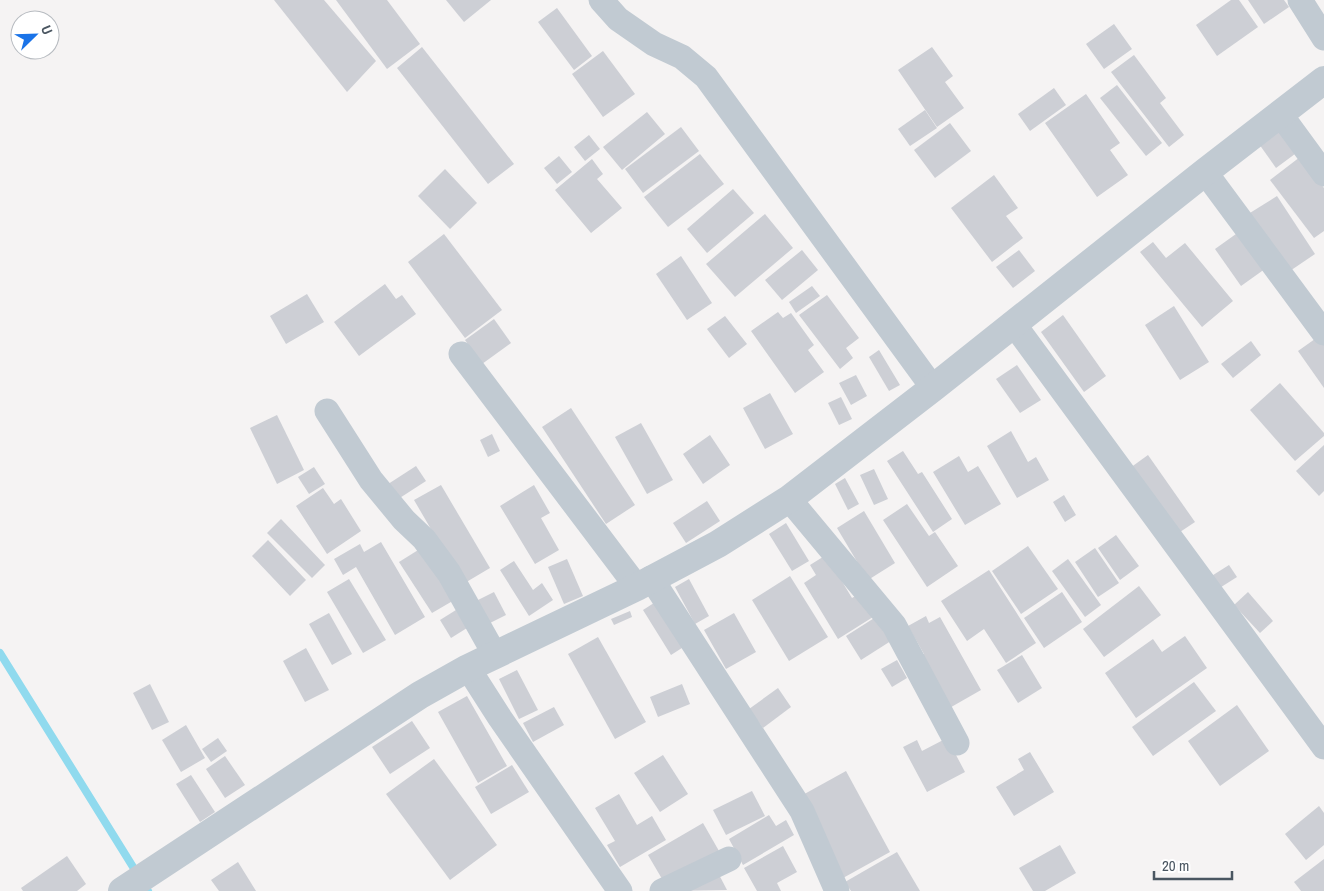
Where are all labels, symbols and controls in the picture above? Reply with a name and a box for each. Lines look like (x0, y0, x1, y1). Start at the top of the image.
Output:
north arrow (10, 10, 60, 60)
text: U (37, 23, 57, 37)
scale bar (1154, 848, 1232, 880)
text: 20 m (1162, 855, 1189, 876)

